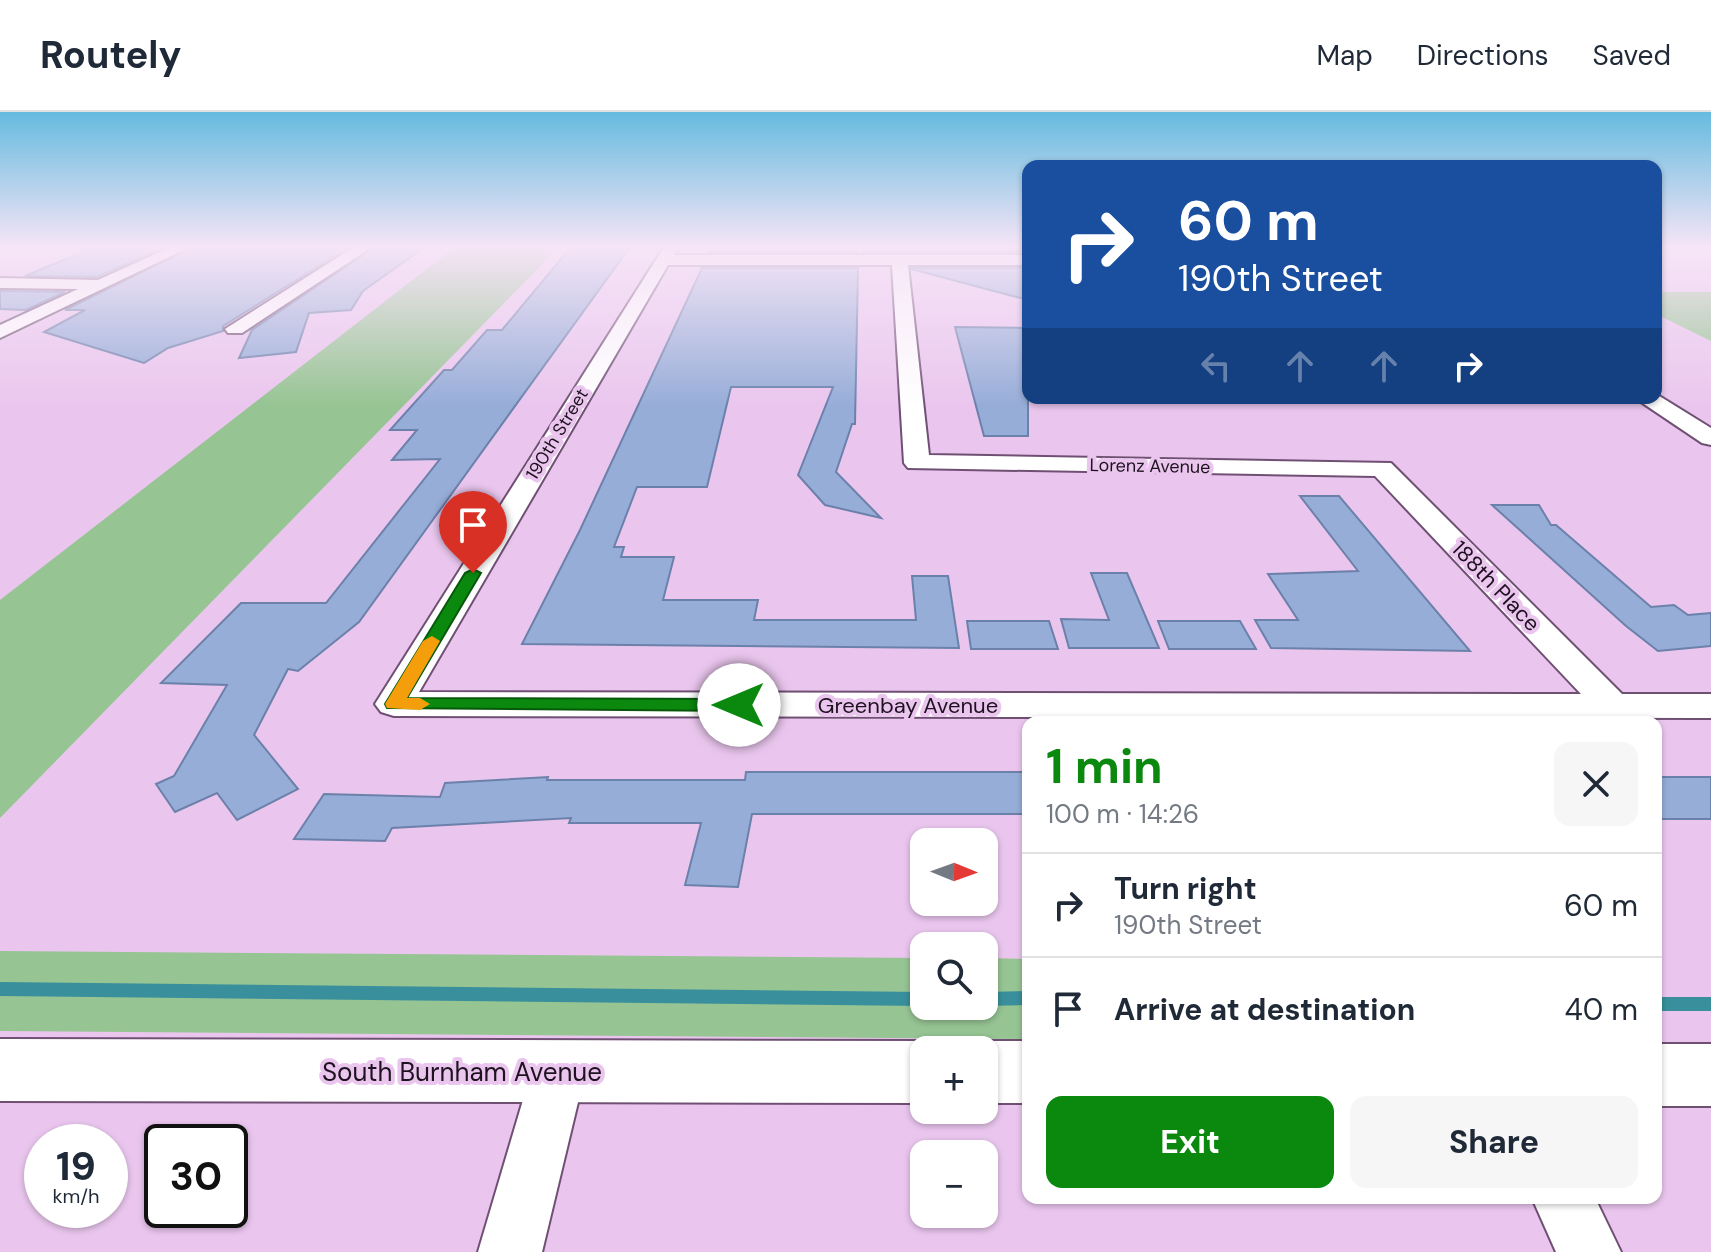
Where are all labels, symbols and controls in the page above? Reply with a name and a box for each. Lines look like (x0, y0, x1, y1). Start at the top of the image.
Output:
text: Routely (40, 30, 181, 80)
text: Map (1316, 37, 1373, 74)
text: Directions (1417, 37, 1549, 74)
text: Saved (1593, 37, 1671, 74)
text: 60 m (1178, 184, 1319, 257)
icon: right (1046, 192, 1150, 296)
text: 190th Street (1178, 255, 1383, 302)
icon: left (1194, 344, 1238, 388)
icon: ahead (1278, 344, 1322, 388)
icon: ahead (1362, 344, 1406, 388)
icon: right (1446, 344, 1490, 388)
street label: 190th Street (520, 384, 594, 484)
street label: Lorenz Avenue (1089, 453, 1211, 479)
pin (439, 491, 507, 573)
icon: arrive (451, 503, 495, 547)
street label: 188th Place (1445, 534, 1547, 638)
position arrow (697, 663, 781, 747)
street label: Greenbay Avenue (818, 691, 998, 720)
text: 1 min (1046, 735, 1163, 798)
button: close (1554, 742, 1638, 826)
text: 100 m · 14:26 (1046, 797, 1199, 831)
north arrow (910, 828, 998, 916)
map controls (910, 828, 998, 1228)
text: Turn right (1114, 869, 1257, 908)
icon: right (1046, 883, 1090, 927)
text: 60 m (1564, 886, 1638, 925)
text: 190th Street (1114, 908, 1262, 942)
button: search (910, 932, 998, 1020)
icon: arrive (1046, 987, 1090, 1031)
text: Arrive at destination (1114, 990, 1415, 1029)
text: 40 m (1565, 990, 1638, 1029)
button: + (910, 1036, 998, 1124)
street label: South Burnham Avenue (322, 1055, 602, 1089)
button: Exit (1046, 1096, 1334, 1188)
button: Share (1350, 1096, 1638, 1188)
speed limit sign: 30 (144, 1124, 248, 1228)
text: 19 (56, 1140, 96, 1192)
button: − (910, 1140, 998, 1228)
text: km/h (52, 1183, 100, 1209)

